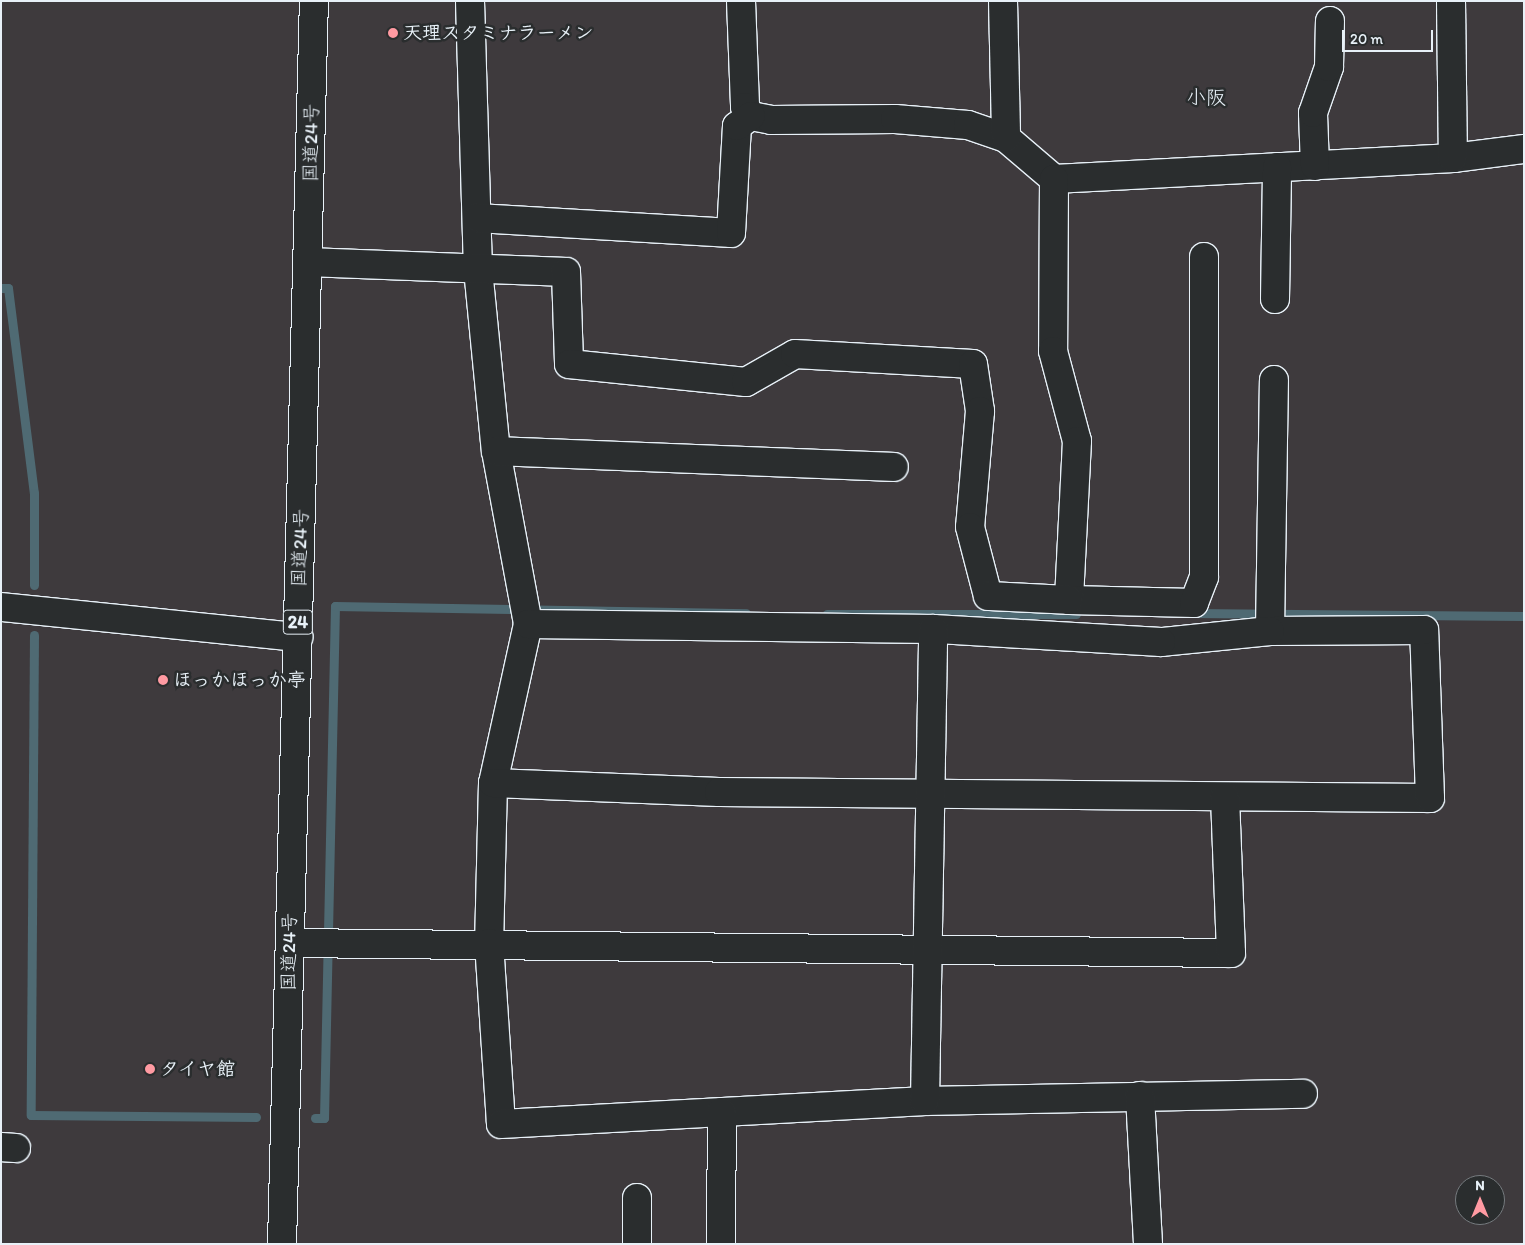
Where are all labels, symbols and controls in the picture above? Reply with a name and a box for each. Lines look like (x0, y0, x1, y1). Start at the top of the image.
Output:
scale bar (1345, 20, 1436, 52)
place label: 天理スタミナラーメン (403, 22, 593, 44)
marker: 天理スタミナラーメン (387, 27, 399, 39)
text: 20 m (1350, 30, 1383, 48)
district label: 小阪 (1186, 85, 1226, 109)
street label: 国道24号 (299, 104, 323, 182)
street label: 国道24号 (287, 508, 313, 588)
road number: 24 (282, 606, 314, 638)
place label: ほっかほっか亭 (173, 669, 306, 691)
marker: ほっかほっか亭 (157, 674, 169, 686)
street label: 国道24号 (277, 913, 301, 991)
place label: タイヤ館 (160, 1058, 236, 1080)
marker: タイヤ館 (144, 1063, 156, 1075)
north arrow (1455, 1175, 1505, 1225)
text: N (1475, 1177, 1485, 1194)

